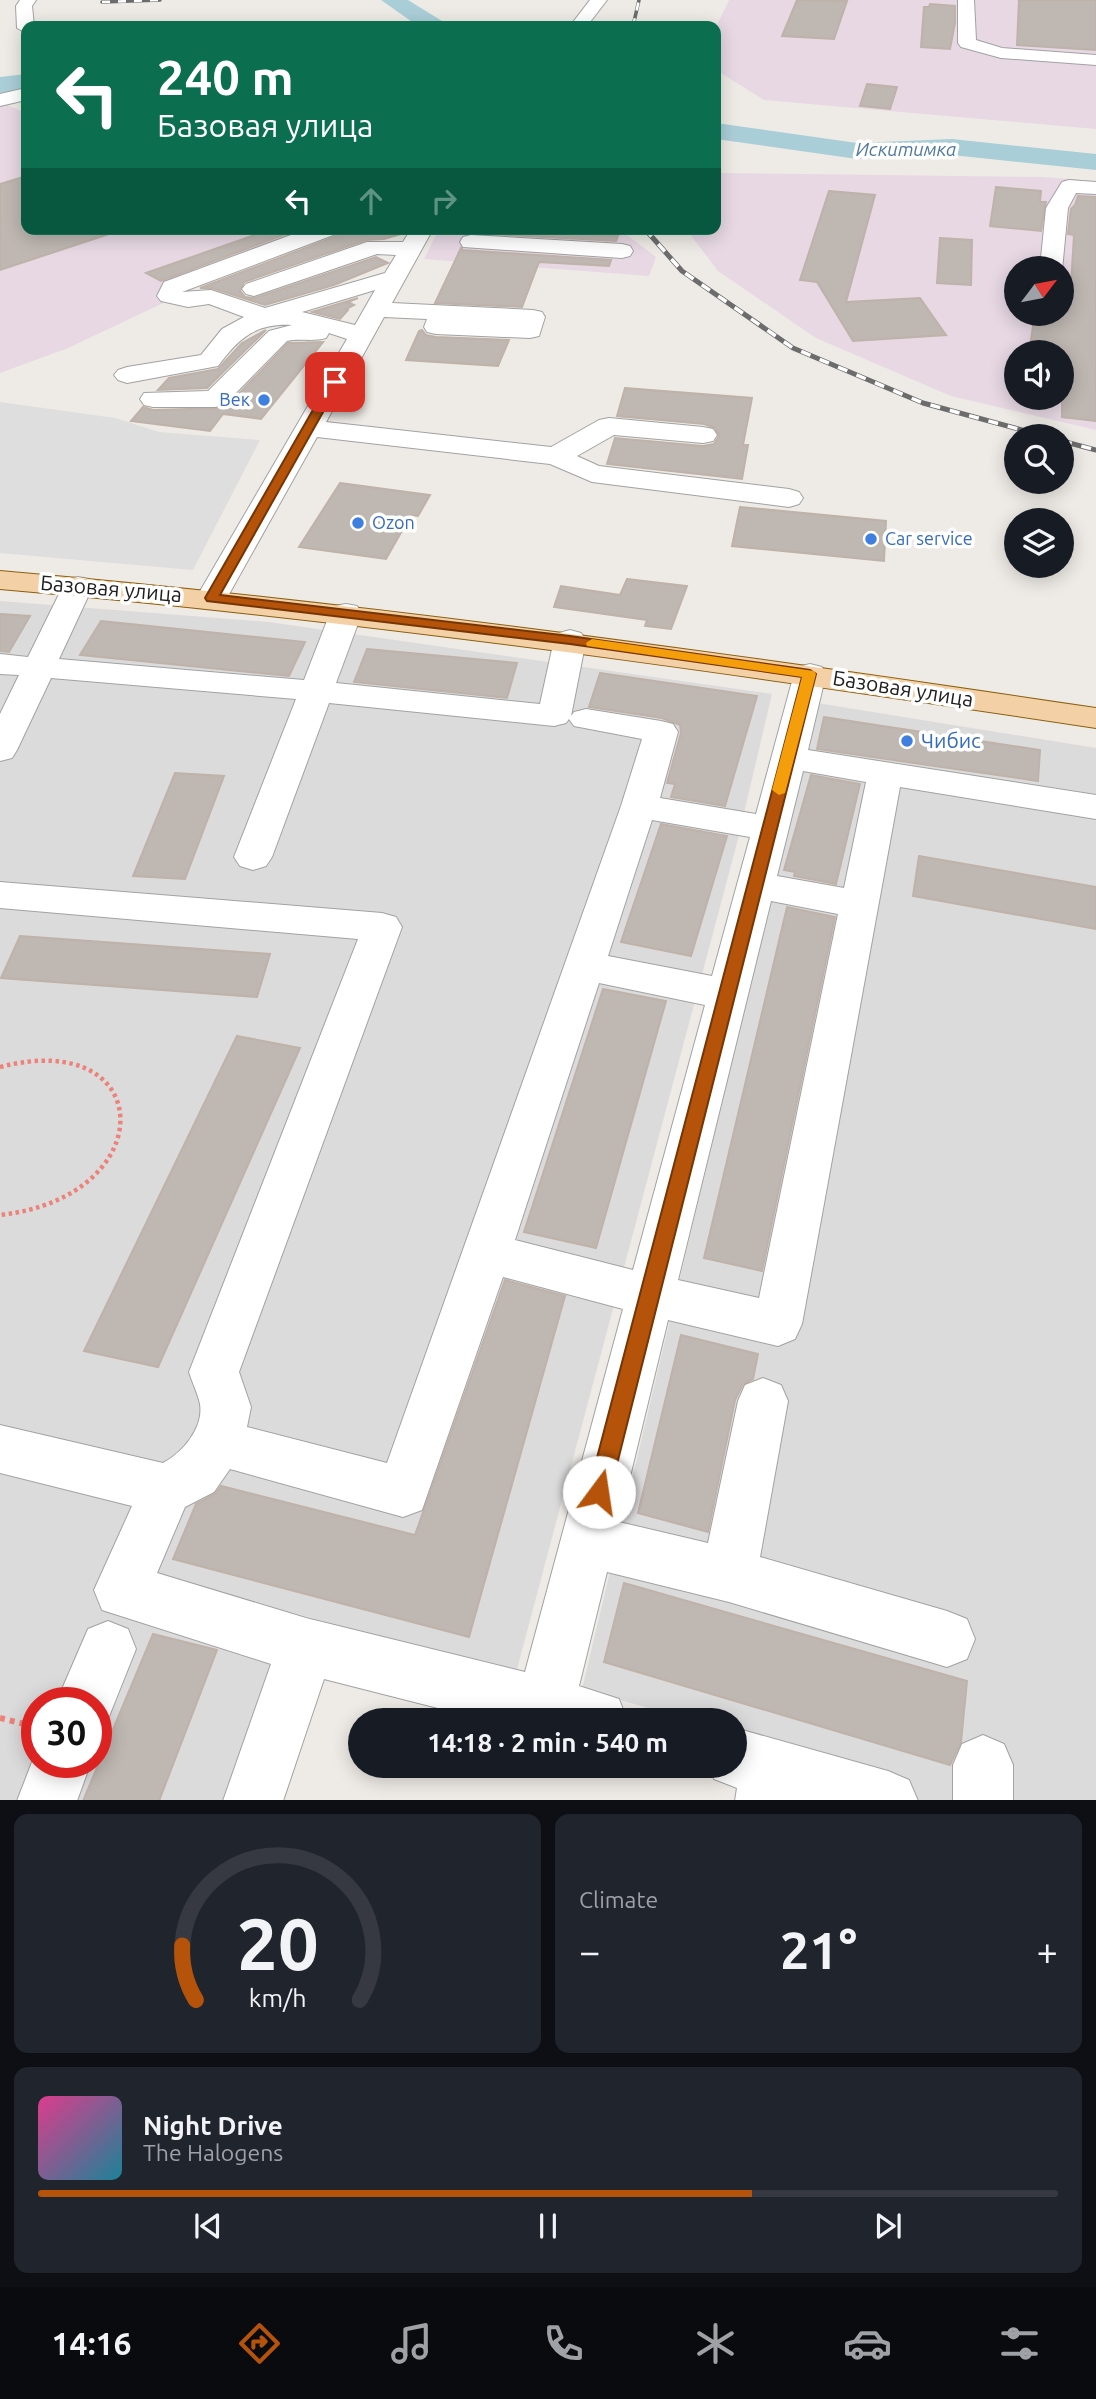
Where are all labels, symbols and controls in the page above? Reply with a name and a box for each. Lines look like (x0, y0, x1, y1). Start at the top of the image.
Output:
icon: left (42, 49, 133, 140)
text: 240 m (157, 49, 294, 104)
text: Базовая улица (157, 107, 373, 143)
water label: Искитимка (856, 138, 956, 160)
icon: left (279, 182, 317, 220)
icon: ahead (352, 182, 390, 220)
icon: right (425, 182, 463, 220)
north arrow (1004, 256, 1074, 326)
map controls (1004, 256, 1074, 578)
button: sound (1004, 340, 1074, 410)
pin (305, 352, 365, 412)
icon: arrive (316, 363, 354, 401)
place label: Век (219, 389, 250, 409)
marker: Век (256, 392, 272, 408)
button: search (1004, 424, 1074, 494)
button: layers (1004, 508, 1074, 578)
place label: Ozon (372, 512, 415, 532)
marker: Ozon (350, 515, 366, 531)
place label: Car service (885, 528, 973, 548)
marker: Car service (863, 531, 879, 547)
street label: Базовая улица (39, 570, 183, 606)
street label: Базовая улица (831, 665, 975, 711)
place label: Чибис (921, 728, 981, 752)
marker: Чибис (899, 733, 915, 749)
position arrow (562, 1455, 636, 1529)
speed limit sign: 30 (21, 1687, 112, 1778)
text: 14:18 · 2 min · 540 m (427, 1728, 668, 1757)
text: Climate (579, 1887, 658, 1912)
text: 20 (236, 1902, 319, 1984)
text: 21° (780, 1921, 857, 1979)
text: − (579, 1930, 600, 1972)
text: + (1037, 1930, 1058, 1972)
text: km/h (249, 1983, 306, 2011)
text: Night Drive (143, 2111, 283, 2140)
text: The Halogens (143, 2140, 283, 2165)
icon: previous (189, 2207, 227, 2245)
icon: pause (529, 2207, 567, 2245)
icon: next (869, 2207, 907, 2245)
icon: directions (235, 2319, 284, 2368)
icon: music (387, 2319, 436, 2368)
icon: phone (539, 2319, 588, 2368)
icon: climate (691, 2319, 740, 2368)
icon: car (843, 2319, 892, 2368)
icon: filters (995, 2319, 1044, 2368)
text: 14:16 (52, 2325, 132, 2361)

